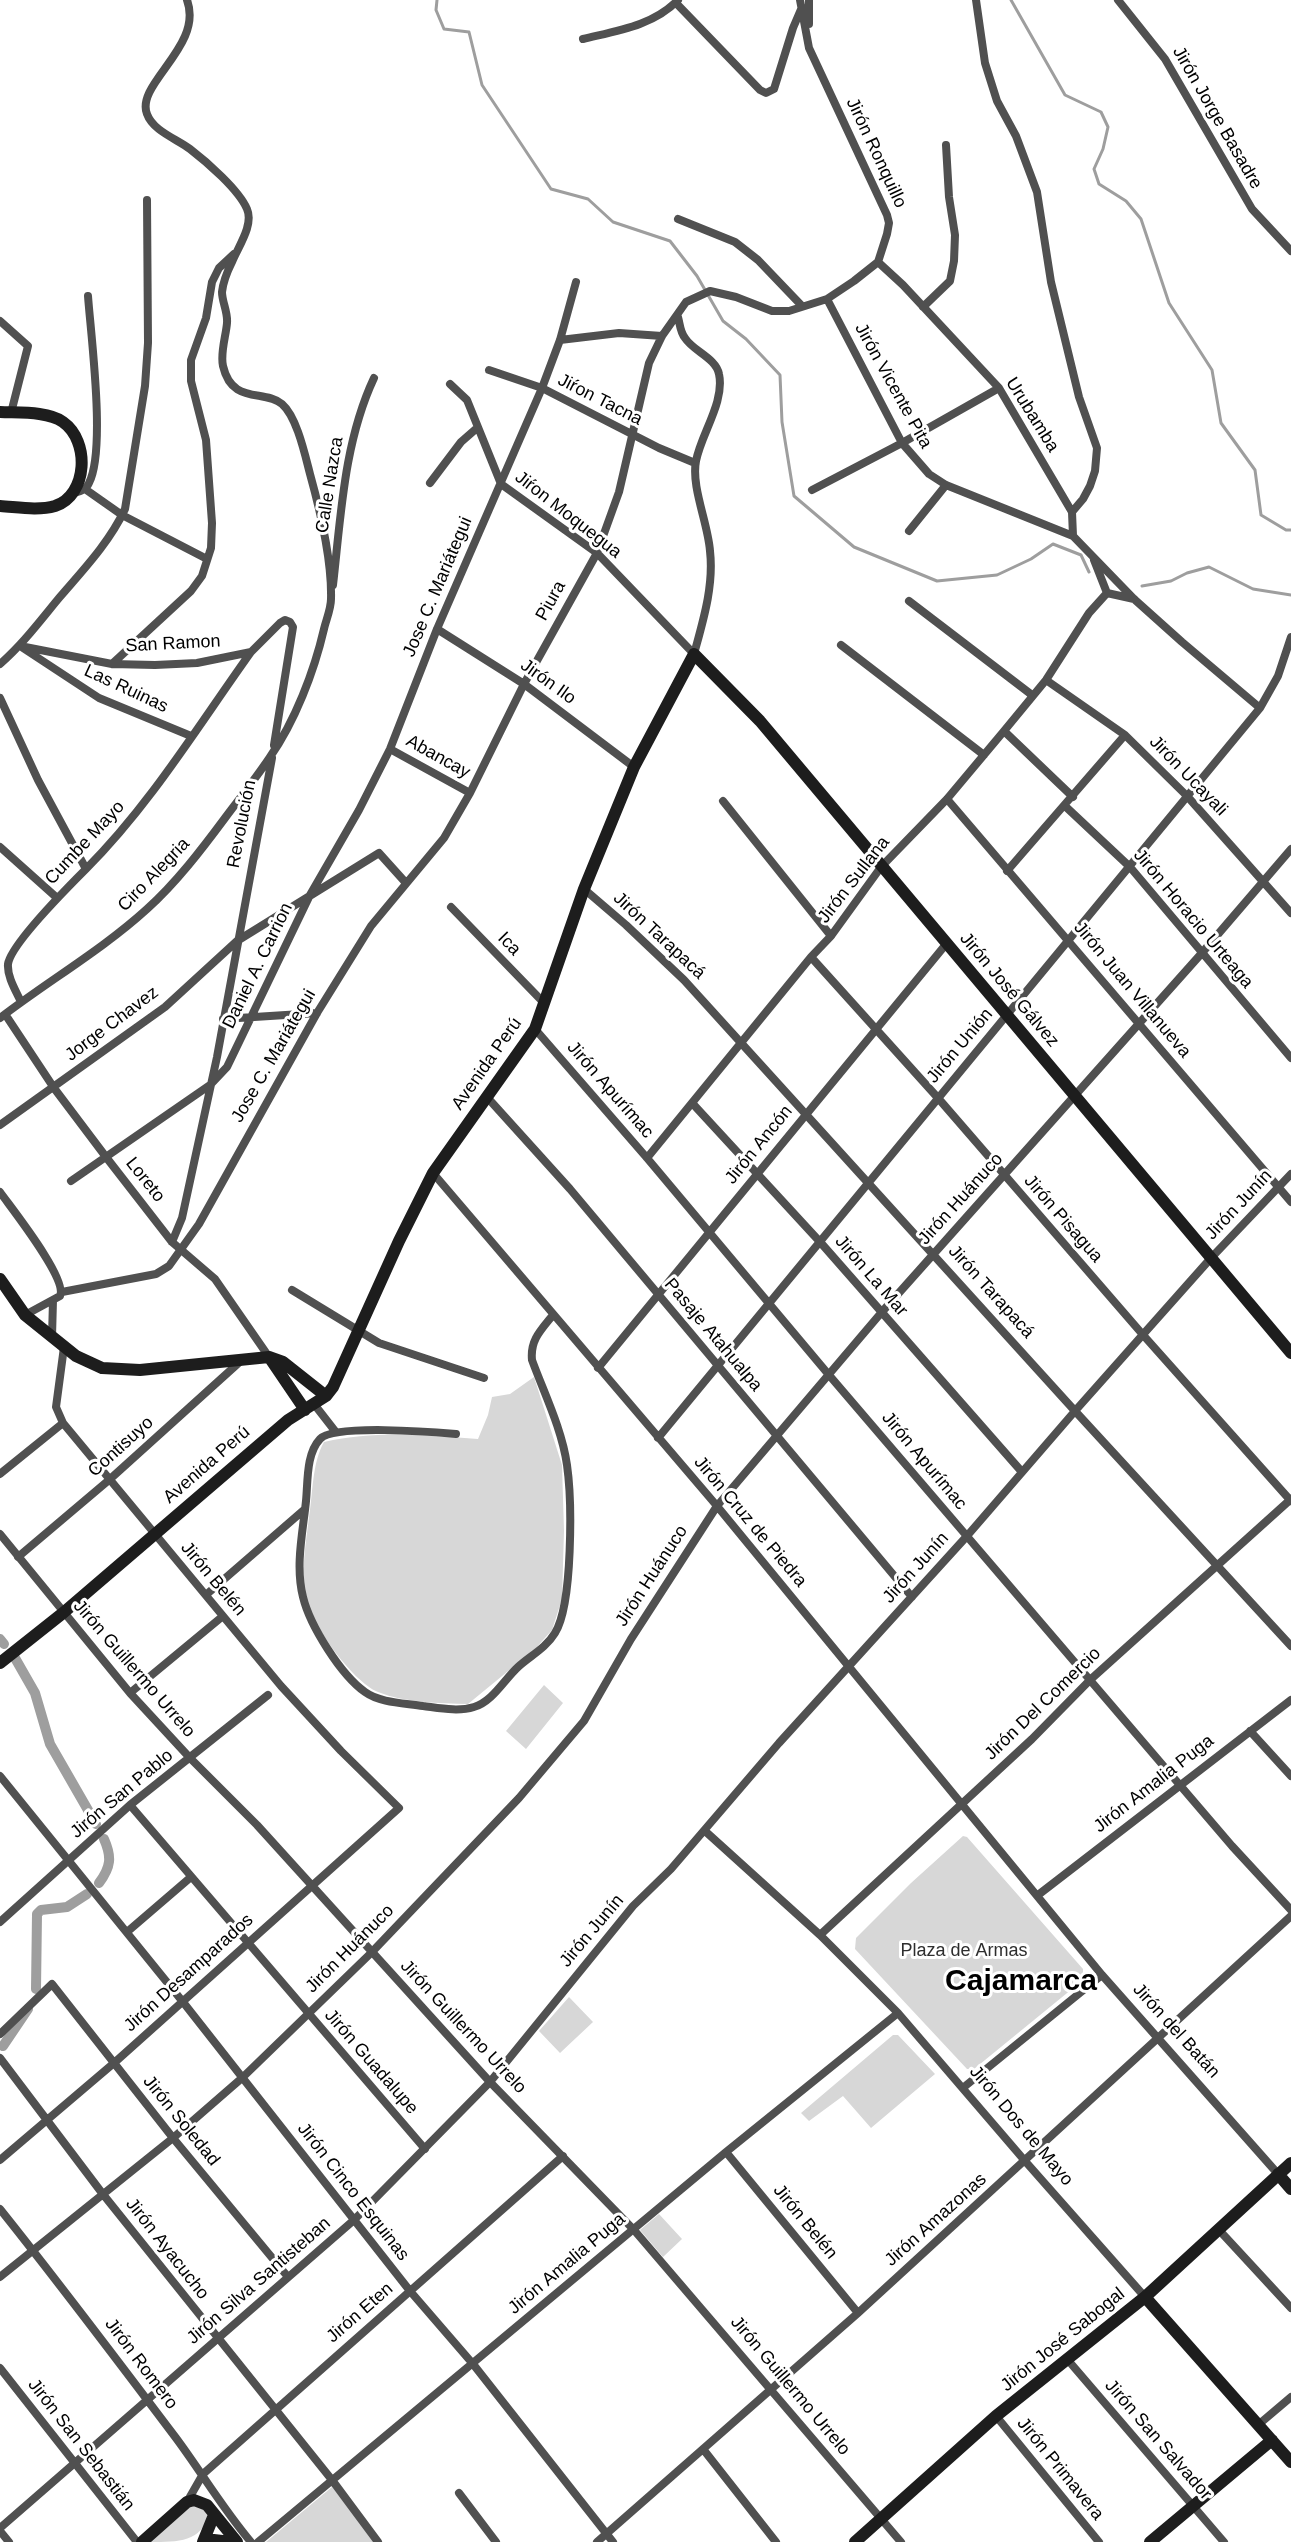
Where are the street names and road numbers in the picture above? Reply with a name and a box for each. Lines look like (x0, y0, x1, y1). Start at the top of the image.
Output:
street label: Jirón Jorge Basadre (1167, 43, 1267, 193)
street label: Jirón Ronquillo (841, 94, 911, 212)
street label: Jirón Vicente Pita (850, 320, 936, 452)
street label: Jiŕon Tacna (554, 369, 646, 431)
street label: Urubamba (1001, 374, 1063, 456)
street label: Calle Nazca (312, 435, 348, 535)
street label: Jiŕon Moquegua (510, 467, 626, 563)
street label: Jose C. Mariátegui (399, 514, 477, 660)
street label: Piura (531, 577, 571, 625)
street label: San Ramon (125, 631, 221, 657)
street label: Jirón Ilo (516, 655, 580, 709)
street label: Las Ruinas (81, 660, 171, 718)
street label: Abancay (402, 731, 474, 783)
street label: Jirón Ucayali (1144, 731, 1232, 821)
street label: Revolución (223, 778, 261, 870)
street label: Cumbe Mayo (41, 796, 129, 890)
street label: Jirón Sullana (813, 832, 895, 928)
street label: Ciro Alegria (114, 834, 194, 916)
street label: Jirón Horacio Urteaga (1128, 845, 1258, 993)
street label: Jirón Tarapacá (608, 888, 710, 984)
street label: Daniel A. Carrion (218, 900, 298, 1032)
street label: Jirón Juan Villanueva (1069, 918, 1195, 1062)
street label: Ica (493, 928, 525, 960)
street label: Jirón José Gálvez (955, 928, 1063, 1052)
street label: Jorge Chavez (61, 982, 163, 1066)
street label: Jose C. Mariátegui (227, 986, 321, 1126)
street label: Jirón Unión (922, 1004, 998, 1088)
street label: Avenida Perú (447, 1014, 527, 1114)
street label: Jirón Apurímac (562, 1037, 658, 1143)
street label: Jirón Ancón (721, 1101, 797, 1189)
street label: Jirón Huánuco (914, 1149, 1008, 1249)
street label: Loreto (121, 1153, 169, 1207)
street label: Jirón Junín (1201, 1165, 1277, 1245)
street label: Jirón Pisagua (1019, 1171, 1107, 1267)
street label: Jirón La Mar (830, 1231, 912, 1321)
street label: Jirón Tarapacá (943, 1241, 1039, 1343)
street label: Pasaje Atahualpa (659, 1274, 767, 1396)
street label: Jirón Apurímac (877, 1408, 971, 1514)
street label: Contisuyo (84, 1412, 158, 1482)
street label: Avenida Perú (159, 1422, 255, 1508)
street label: Jirón Cruz de Piedra (689, 1452, 811, 1592)
street label: Jirón Huánuco (611, 1521, 693, 1631)
street label: Jirón Junín (879, 1528, 953, 1608)
street label: Jirón Belén (176, 1538, 250, 1620)
street label: Jirón Guillermo Urrelo (68, 1596, 200, 1742)
street label: Jirón Del Comercio (980, 1643, 1106, 1765)
street label: Jirón Amalia Puga (1090, 1731, 1218, 1837)
street label: Jirón San Pablo (66, 1745, 178, 1843)
street label: Jirón Junín (555, 1890, 629, 1972)
street label: Jirón Huánuco (301, 1900, 399, 1998)
street label: Jirón Desamparados (120, 1909, 258, 2037)
street label: Jirón Guillermo Urrelo (395, 1956, 531, 2098)
street label: Jirón del Batán (1128, 1979, 1224, 2083)
street label: Jirón Guadalupe (320, 2005, 422, 2119)
street label: Jirón Dos de Mayo (964, 2062, 1078, 2190)
street label: Jirón Soledad (138, 2071, 224, 2171)
street label: Jirón Cinco Esquinas (292, 2119, 414, 2265)
street label: Jirón Amazonas (881, 2169, 991, 2271)
street label: Jirón Belén (768, 2180, 842, 2264)
street label: Jirón Ayacucho (121, 2194, 213, 2304)
street label: Jirón Amalia Puga (504, 2209, 630, 2319)
street label: Jirón Silva Santisteban (183, 2213, 335, 2349)
street label: Jirón Eten (322, 2278, 398, 2348)
street label: Jirón José Sabogal (997, 2283, 1129, 2397)
street label: Jirón Guillermo Urrelo (725, 2312, 855, 2460)
street label: Jirón Romero (100, 2314, 182, 2414)
street label: Jirón San Sebastián (23, 2375, 139, 2515)
street label: Jirón San Salvador (1100, 2376, 1216, 2504)
street label: Jirón Primavera (1012, 2413, 1108, 2525)

